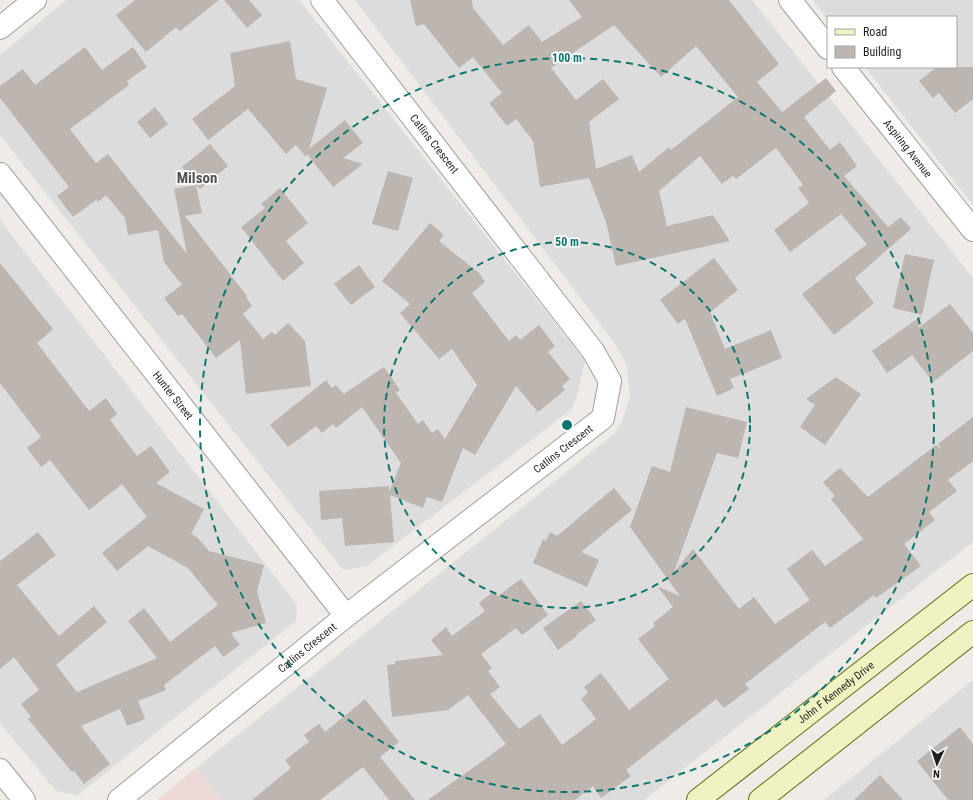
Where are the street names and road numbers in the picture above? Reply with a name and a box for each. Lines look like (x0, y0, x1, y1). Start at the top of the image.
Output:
street label: Catlins Crescent (407, 112, 461, 176)
street label: Aspiring Avenue (881, 117, 935, 180)
street label: Hunter Street (150, 369, 196, 422)
street label: Catlins Crescent (531, 422, 595, 476)
street label: Catlins Crescent (275, 620, 339, 675)
street label: John F Kennedy Drive (795, 658, 877, 726)

